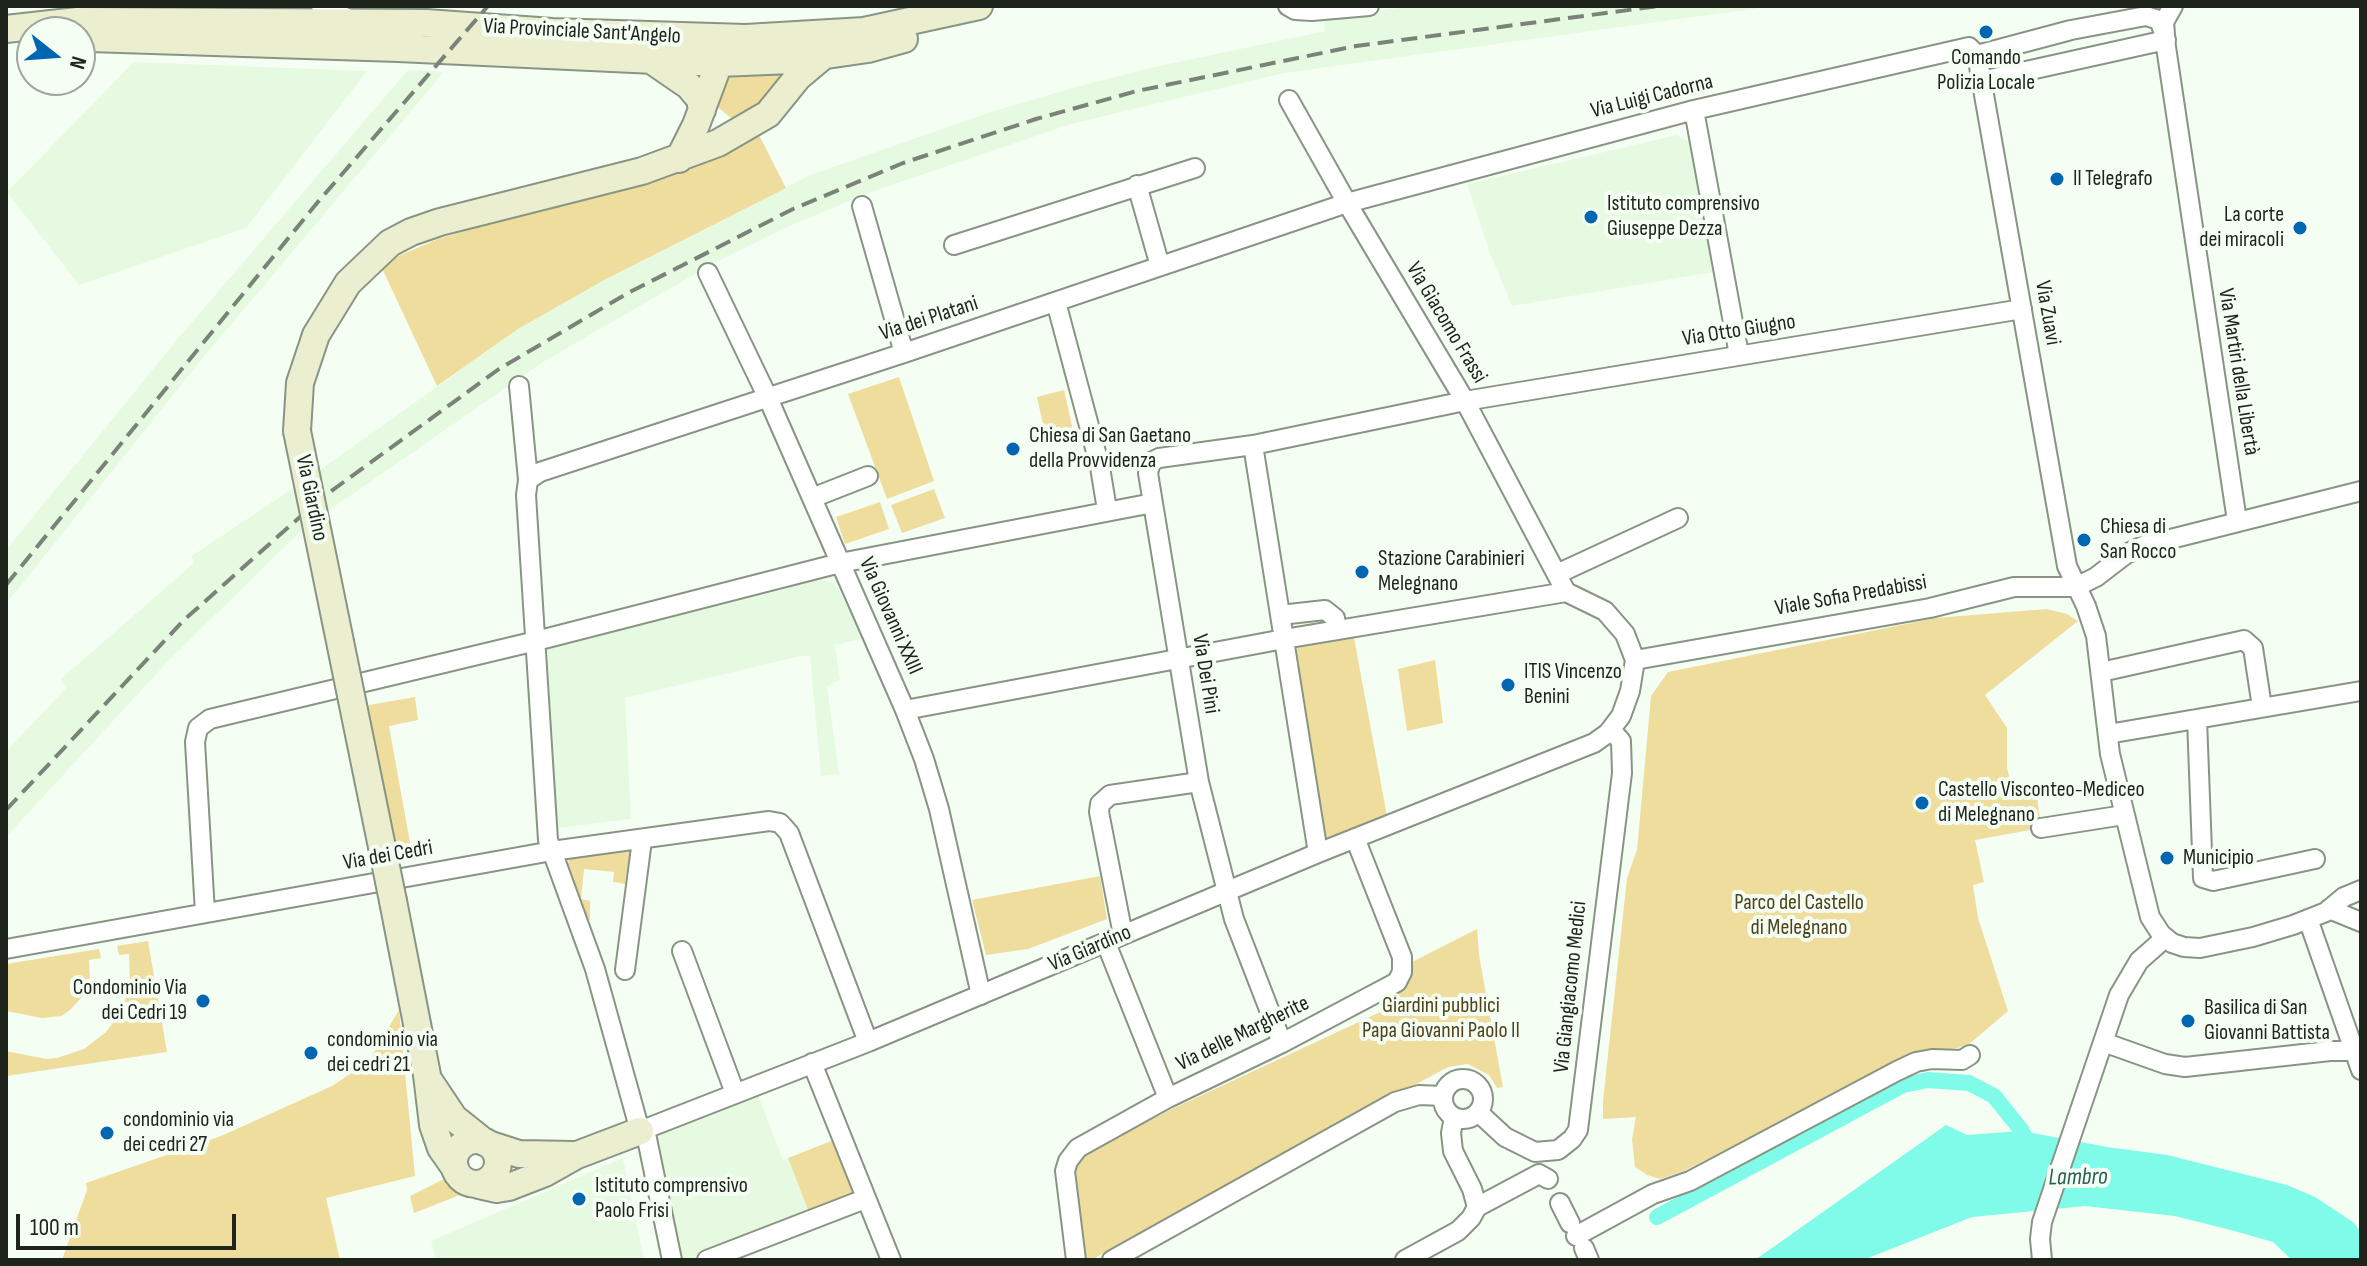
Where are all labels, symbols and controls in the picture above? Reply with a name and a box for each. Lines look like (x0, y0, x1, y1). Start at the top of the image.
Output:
street label: Via Provinciale Sant'Angelo (483, 14, 681, 50)
north arrow (16, 16, 96, 96)
marker: Comando Polizia Locale (1977, 23, 1995, 41)
place label: Comando Polizia Locale (1937, 45, 2035, 96)
text: N (63, 53, 92, 72)
street label: Via Luigi Cadorna (1588, 69, 1716, 125)
place label: Il Telegrafo (2073, 166, 2153, 192)
marker: Il Telegrafo (2048, 170, 2066, 188)
place label: Istituto comprensivo Giuseppe Dezza (1607, 191, 1760, 242)
place label: La corte dei miracoli (2199, 202, 2284, 254)
marker: Istituto comprensivo Giuseppe Dezza (1582, 208, 1600, 226)
marker: La corte dei miracoli (2291, 219, 2309, 237)
street label: Via Giacomo Frassi (1400, 258, 1492, 388)
street label: Via Zuavi (2028, 279, 2066, 347)
street label: Via Martiri della Libertà (2212, 287, 2264, 457)
street label: Via dei Platani (876, 291, 982, 347)
street label: Via Otto Giugno (1680, 309, 1798, 353)
place label: Chiesa di San Gaetano della Provvidenza (1029, 423, 1191, 474)
marker: Chiesa di San Gaetano della Provvidenza (1004, 440, 1022, 458)
street label: Via Giardino (289, 453, 333, 543)
place label: Chiesa di San Rocco (2100, 514, 2176, 566)
marker: Chiesa di San Rocco (2075, 531, 2093, 549)
place label: Stazione Carabinieri Melegnano (1378, 546, 1525, 598)
street label: Via Giovanni XXIII (852, 553, 928, 679)
marker: Stazione Carabinieri Melegnano (1353, 563, 1371, 581)
street label: Viale Sofia Predabissi (1773, 570, 1929, 622)
street label: Via Dei Pini (1186, 632, 1224, 716)
place label: ITIS Vincenzo Benini (1524, 659, 1622, 710)
marker: ITIS Vincenzo Benini (1499, 676, 1517, 694)
place label: Castello Visconteo-Mediceo di Melegnano (1938, 777, 2145, 828)
marker: Castello Visconteo-Mediceo di Melegnano (1913, 794, 1931, 812)
street label: Via dei Cedri (341, 835, 435, 877)
place label: Municipio (2183, 845, 2254, 871)
marker: Municipio (2158, 849, 2176, 867)
park label: Parco del Castello di Melegnano (1734, 890, 1864, 942)
street label: Via Giangiacomo Medici (1549, 900, 1593, 1074)
street label: Via Giardino (1045, 920, 1135, 978)
place label: Condominio Via dei Cedri 19 (73, 975, 187, 1026)
street label: Via delle Margherite (1172, 990, 1314, 1078)
marker: Condominio Via dei Cedri 19 (194, 992, 212, 1010)
park label: Giardini pubblici Papa Giovanni Paolo II (1362, 993, 1520, 1044)
place label: Basilica di San Giovanni Battista (2204, 995, 2330, 1046)
marker: Basilica di San Giovanni Battista (2179, 1012, 2197, 1030)
place label: condominio via dei cedri 21 (327, 1027, 438, 1078)
marker: condominio via dei cedri 21 (302, 1044, 320, 1062)
place label: condominio via dei cedri 27 (123, 1107, 234, 1158)
marker: condominio via dei cedri 27 (98, 1124, 116, 1142)
water label: Lambro (2048, 1163, 2108, 1193)
place label: Istituto comprensivo Paolo Frisi (595, 1173, 748, 1224)
marker: Istituto comprensivo Paolo Frisi (570, 1190, 588, 1208)
scale bar (20, 1198, 240, 1248)
text: 100 m (30, 1213, 79, 1242)

